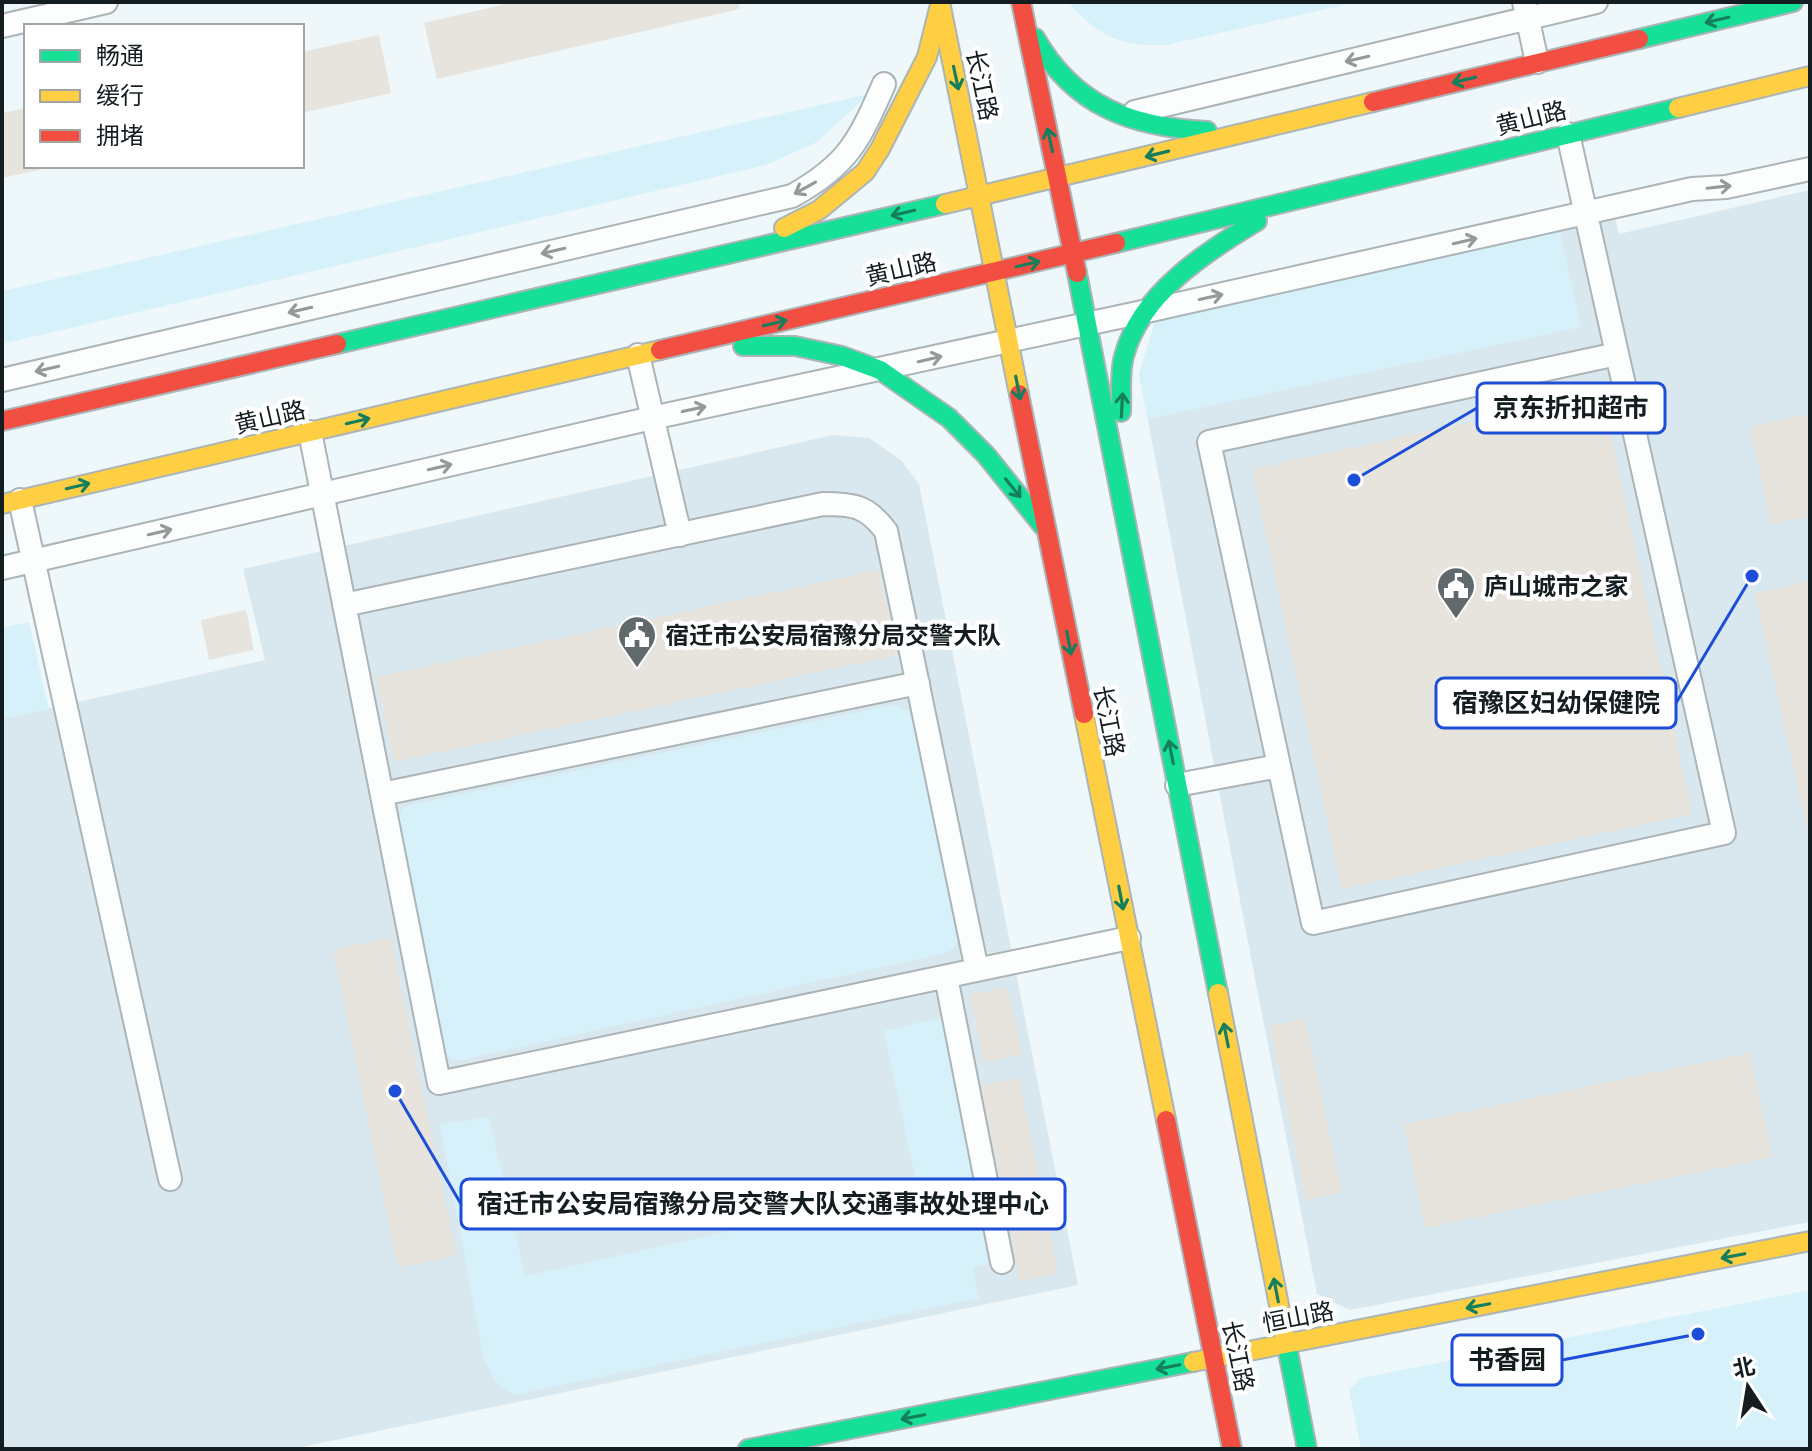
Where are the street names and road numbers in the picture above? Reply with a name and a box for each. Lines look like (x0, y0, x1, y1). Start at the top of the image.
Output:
street label: 长江路 (960, 47, 1004, 123)
street label: 黄山路 (1493, 95, 1569, 141)
street label: 黄山路 (863, 247, 939, 291)
street label: 黄山路 (232, 395, 308, 439)
street label: 长江路 (1088, 683, 1130, 759)
street label: 恒山路 (1260, 1296, 1336, 1338)
street label: 长江路 (1216, 1318, 1260, 1394)

